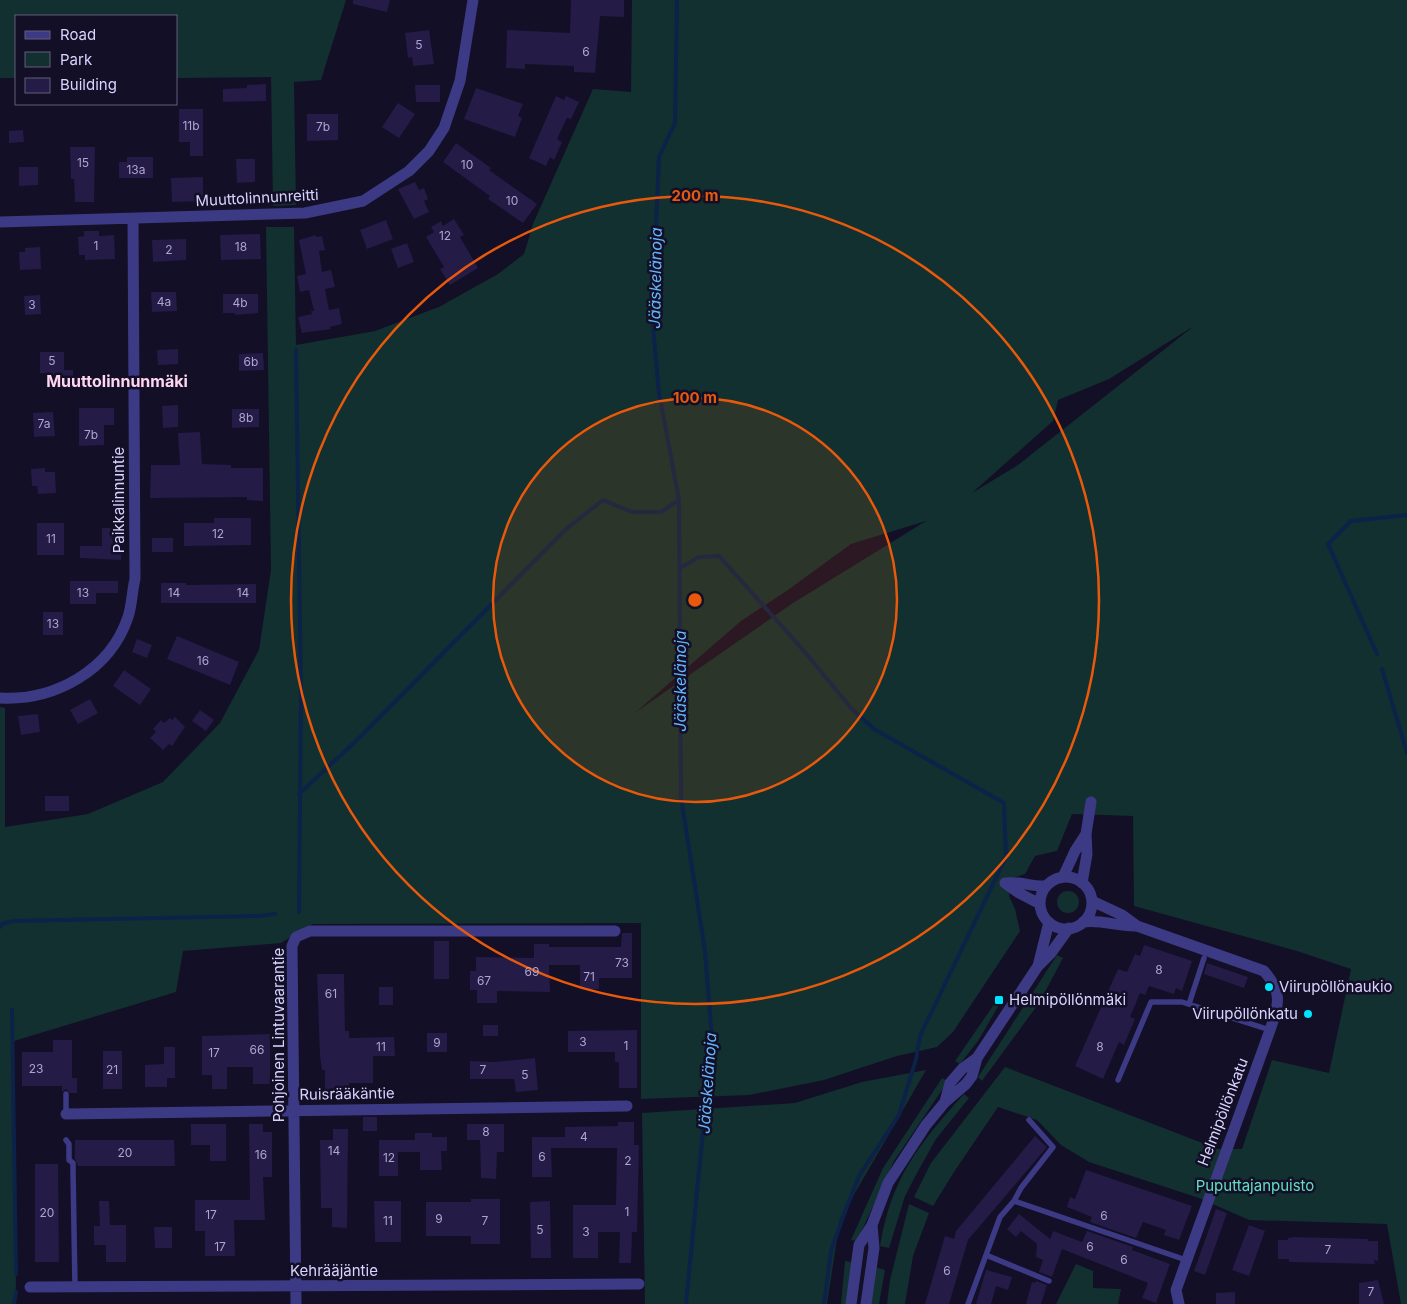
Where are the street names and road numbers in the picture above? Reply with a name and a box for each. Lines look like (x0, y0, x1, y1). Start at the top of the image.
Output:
street label: Muuttolinnunreitti (195, 185, 319, 210)
street label: Paikkalinnuntie (109, 447, 128, 553)
street label: Pohjoinen Lintuvaarantie (269, 948, 288, 1122)
street label: Helmipöllönkatu (1193, 1055, 1252, 1168)
street label: Ruisrääkäntie (299, 1083, 395, 1104)
street label: Kehrääjäntie (290, 1261, 378, 1280)

